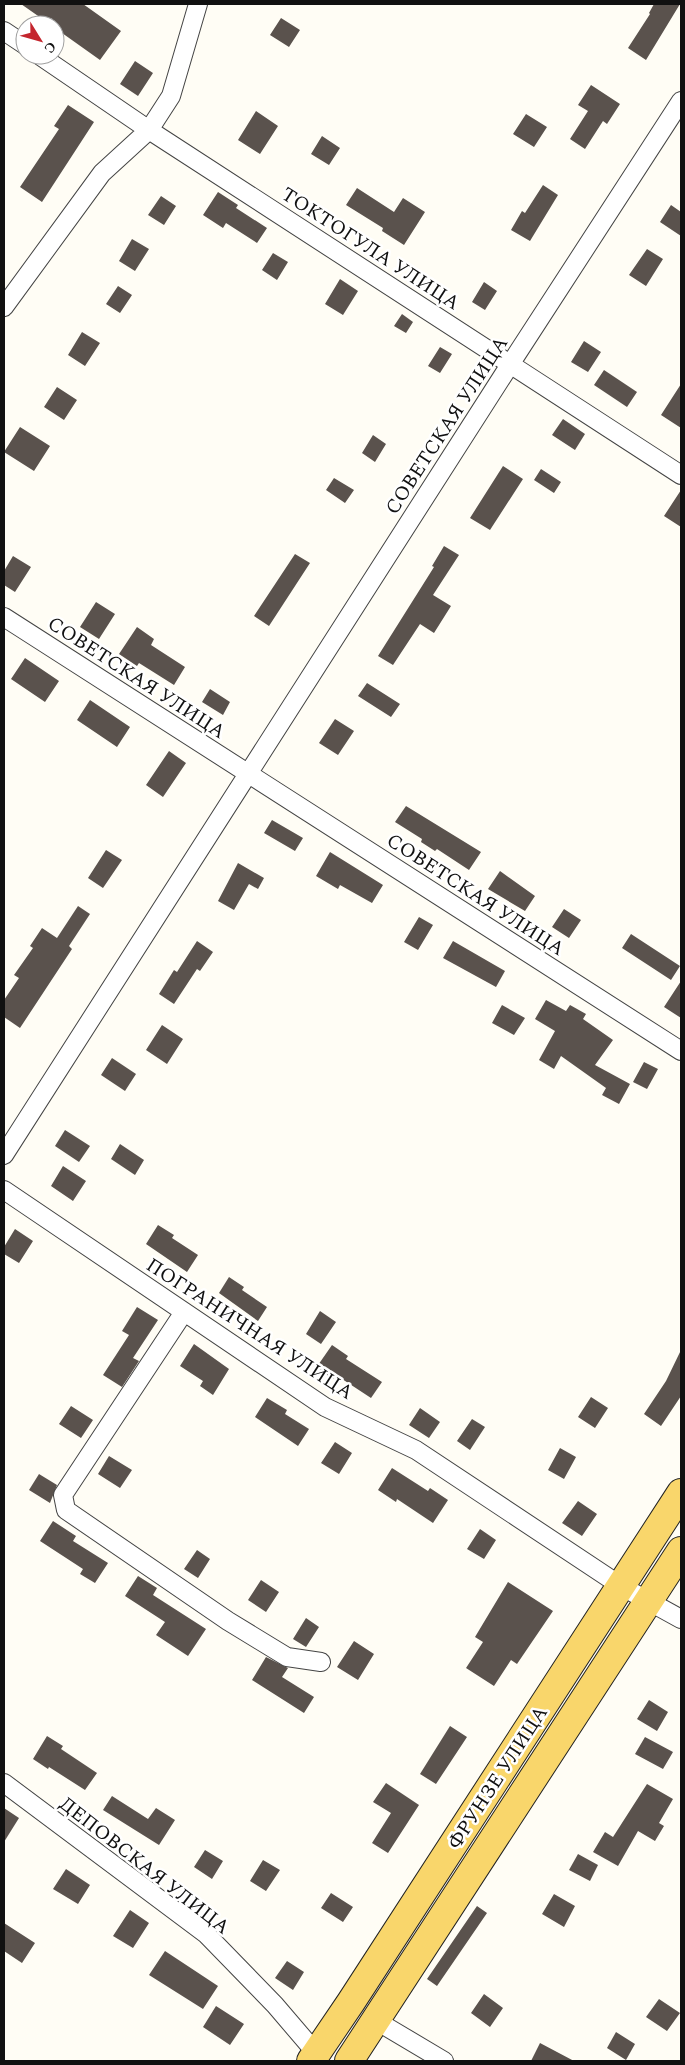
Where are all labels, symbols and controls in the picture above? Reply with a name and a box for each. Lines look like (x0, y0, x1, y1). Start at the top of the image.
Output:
north arrow (15, 15, 65, 65)
text: С (39, 37, 61, 58)
street label: ТОКТОГУЛА УЛИЦА (275, 180, 466, 318)
street label: СОВЕТСКАЯ УЛИЦА (378, 331, 516, 521)
street label: СОВЕТСКАЯ УЛИЦА (41, 609, 231, 747)
street label: СОВЕТСКАЯ УЛИЦА (380, 826, 570, 964)
street label: ПОГРАНИЧНАЯ УЛИЦА (140, 1250, 359, 1407)
street label: ФРУНЗЕ УЛИЦА (440, 1700, 556, 1855)
street label: ДЕПОВСКАЯ УЛИЦА (53, 1789, 236, 1942)

